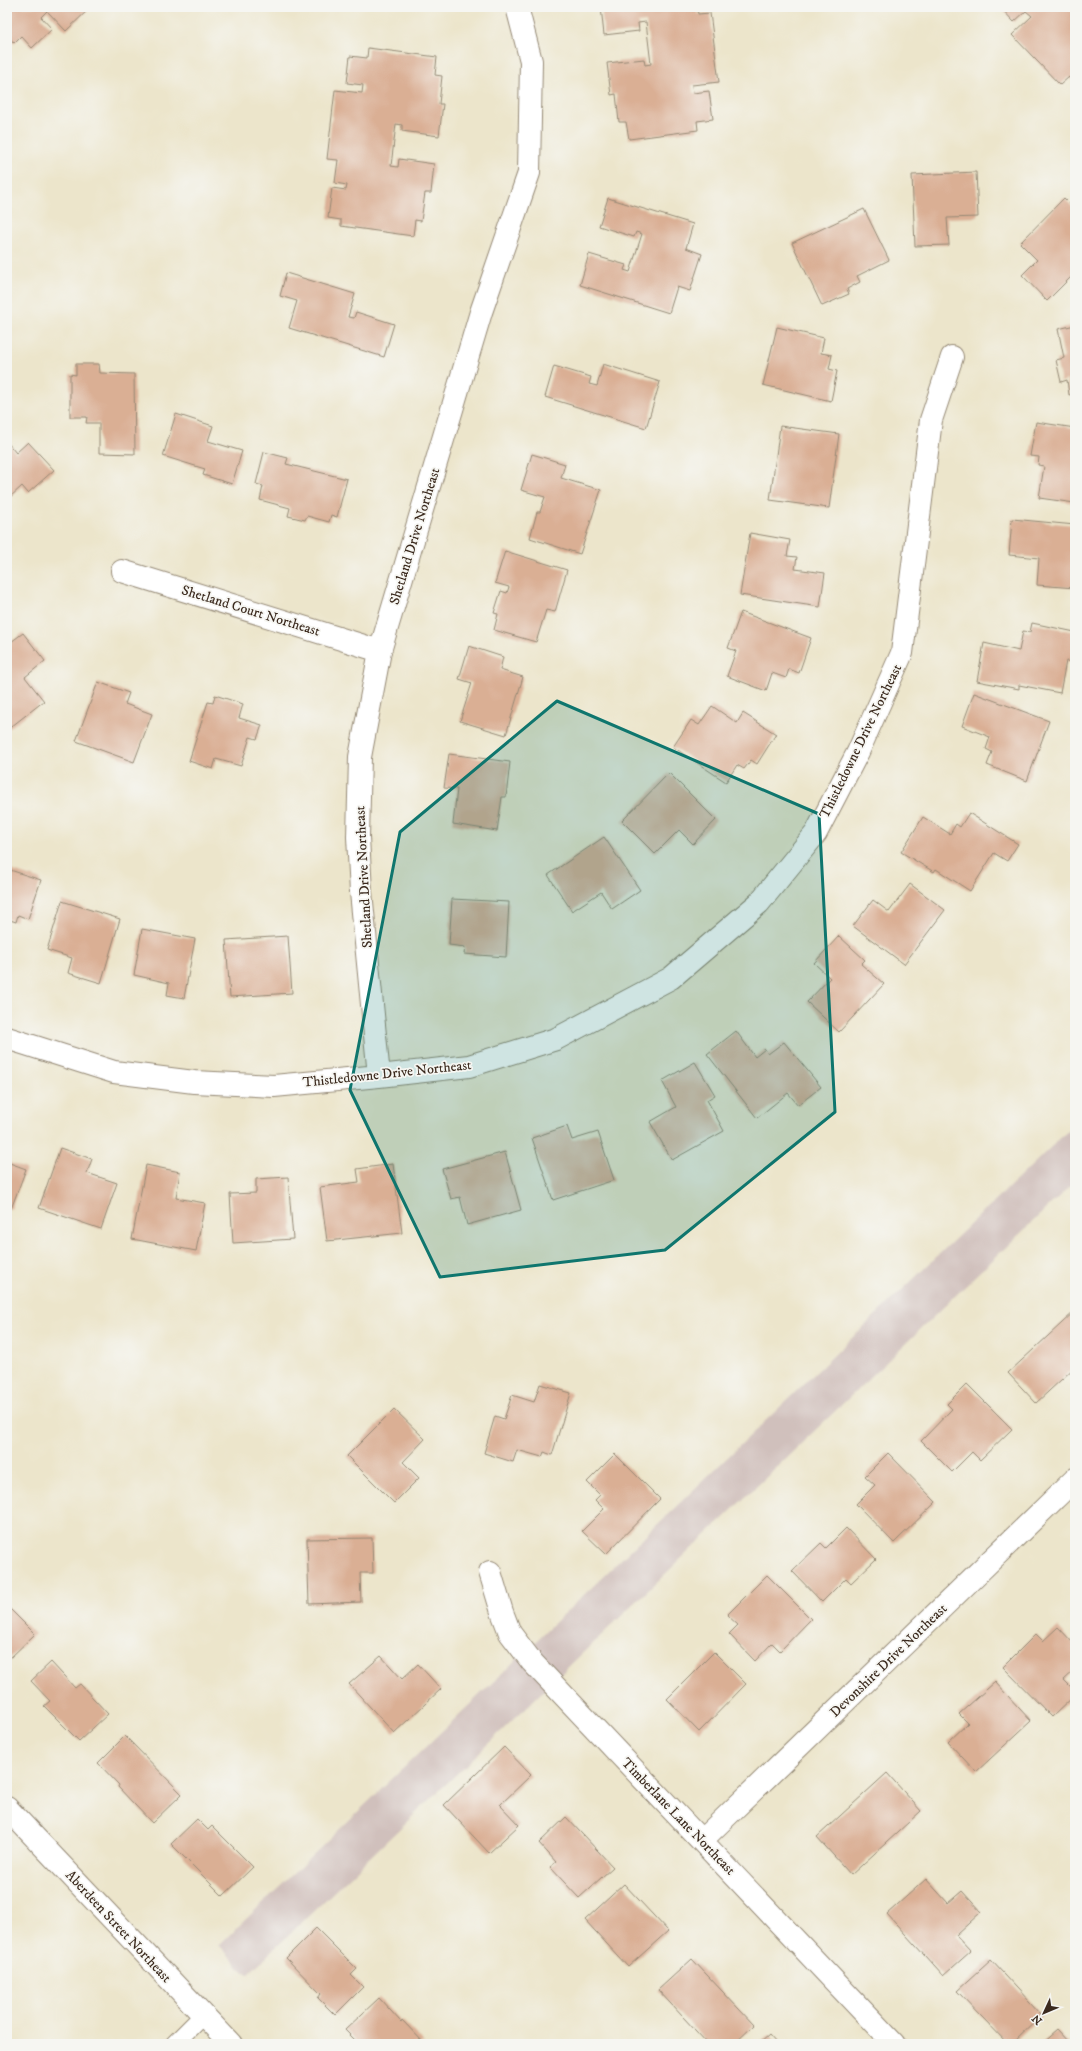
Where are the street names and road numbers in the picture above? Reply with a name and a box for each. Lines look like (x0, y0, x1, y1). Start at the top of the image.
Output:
street label: Shetland Drive Northeast (386, 465, 445, 607)
street label: Shetland Court Northeast (179, 581, 323, 641)
street label: Thistledowne Drive Northeast (816, 661, 906, 822)
street label: Shetland Drive Northeast (351, 805, 377, 949)
street label: Thistledowne Drive Northeast (302, 1056, 473, 1092)
street label: Devonshire Drive Northeast (826, 1600, 951, 1721)
street label: Timberlane Lane Northeast (618, 1754, 739, 1880)
street label: Aberdeen Street Northeast (61, 1867, 175, 1987)

